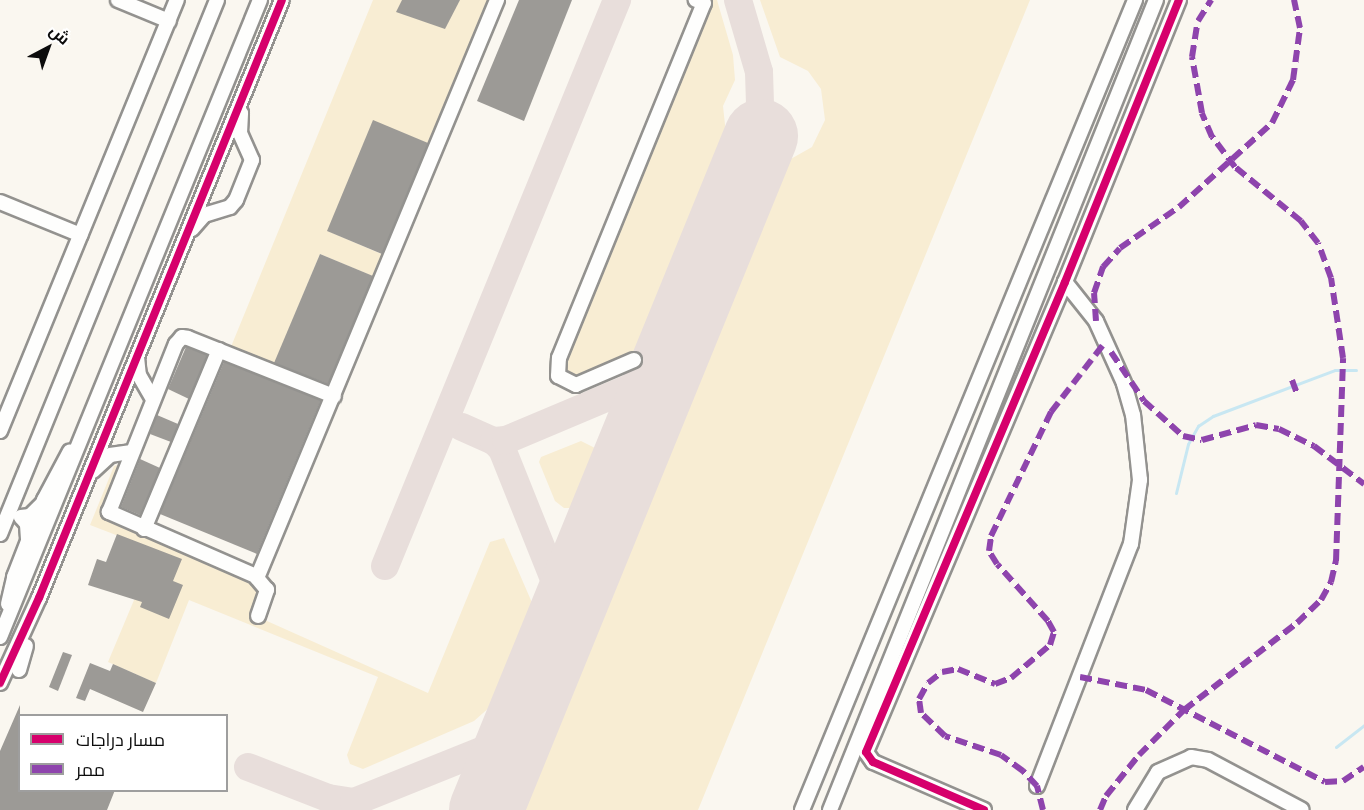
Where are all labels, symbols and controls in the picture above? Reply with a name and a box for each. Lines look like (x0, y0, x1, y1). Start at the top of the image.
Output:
north arrow (18, 18, 78, 78)
text: ش (46, 20, 74, 49)
legend (18, 714, 228, 792)
text: مسار دراجات (76, 728, 165, 751)
text: ممر (76, 758, 105, 781)

